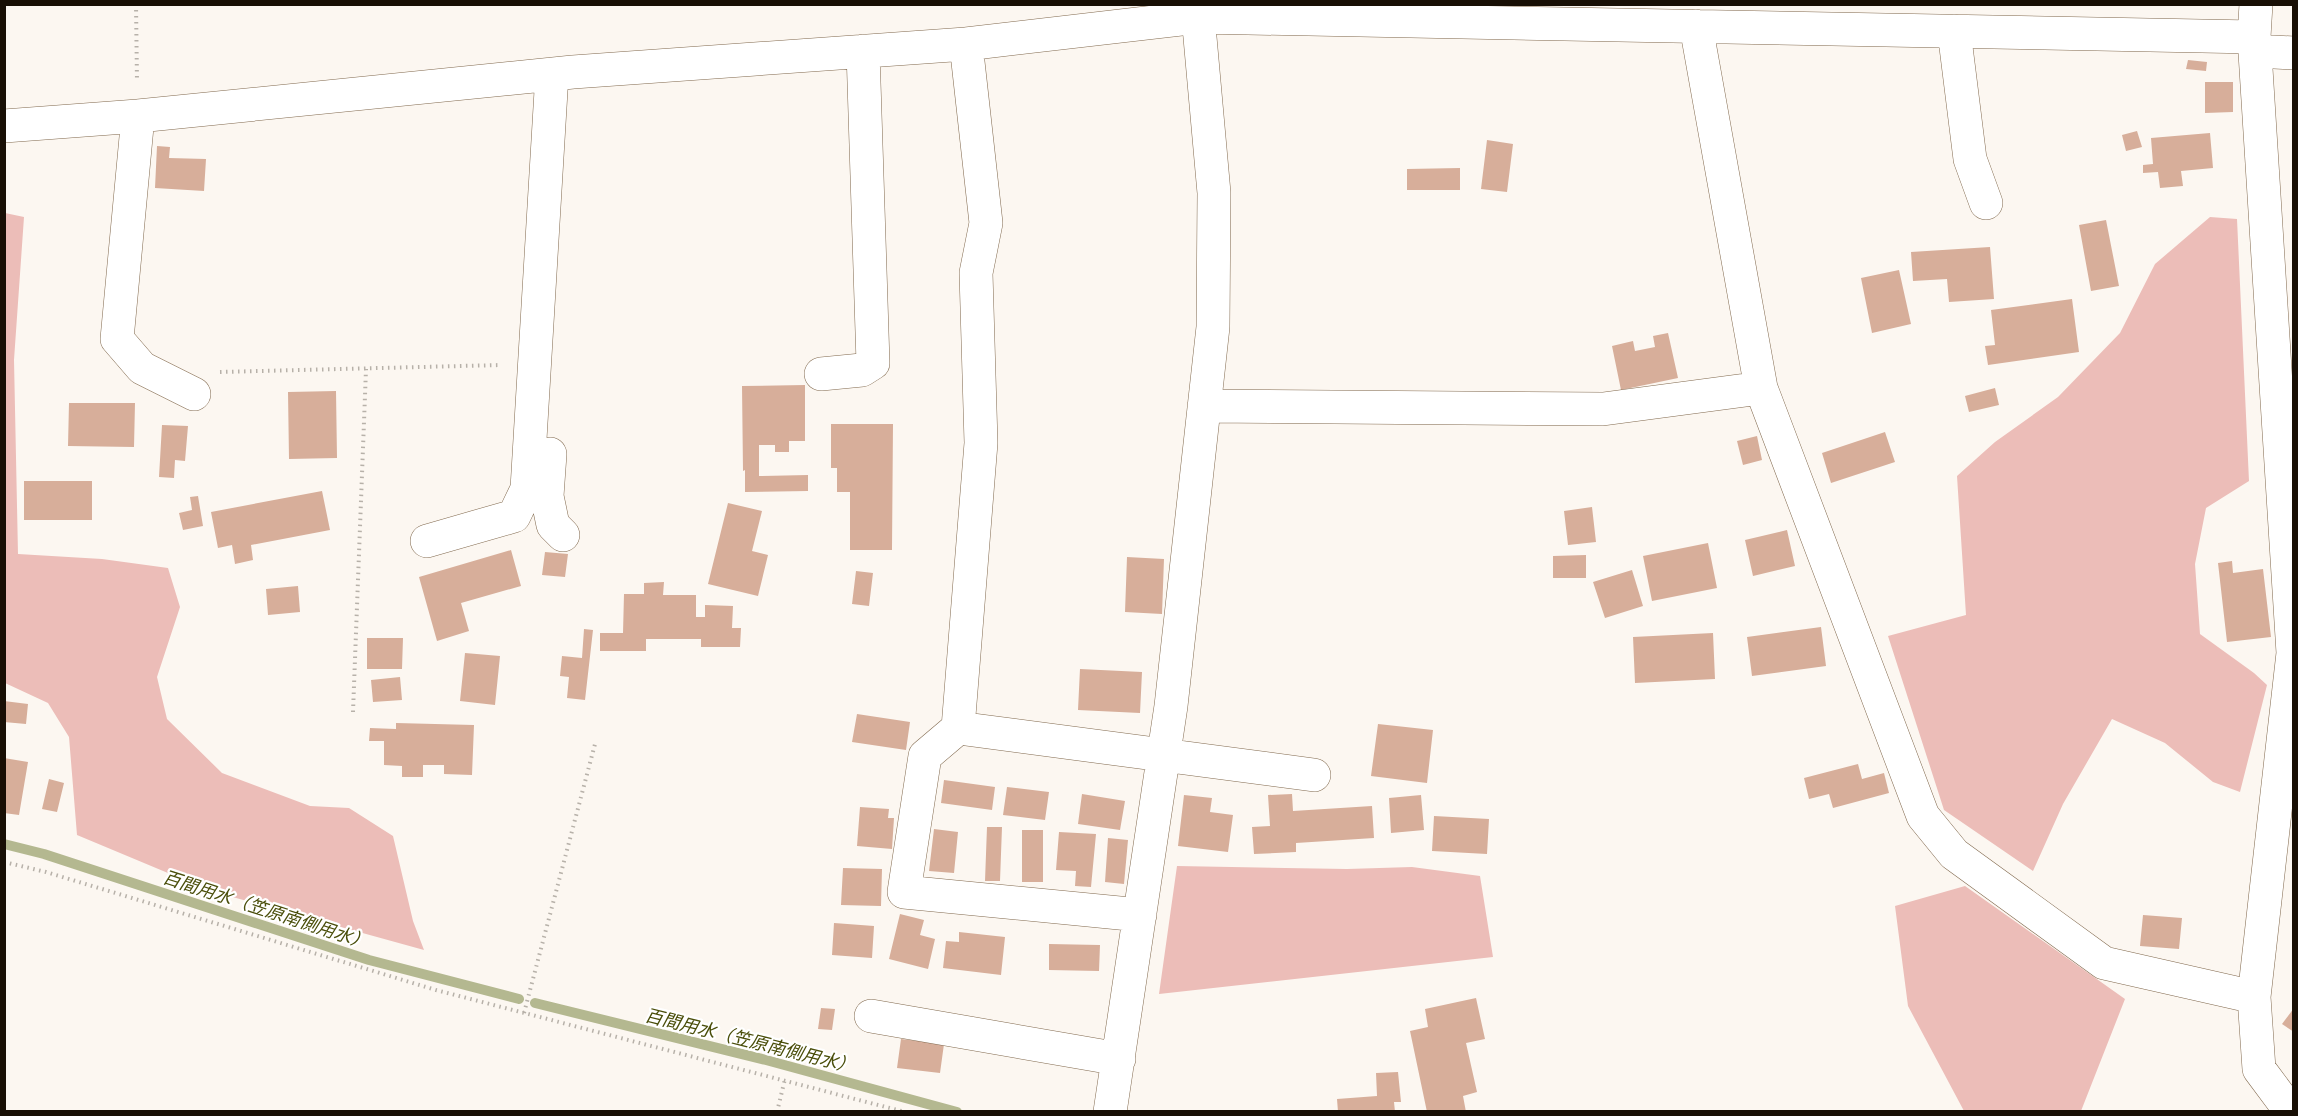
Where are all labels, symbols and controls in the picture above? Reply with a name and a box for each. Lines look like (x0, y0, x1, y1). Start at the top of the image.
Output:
water label: 百間用水（笠原南側用水） (160, 867, 372, 953)
water label: 百間用水（笠原南側用水） (643, 1005, 857, 1077)

